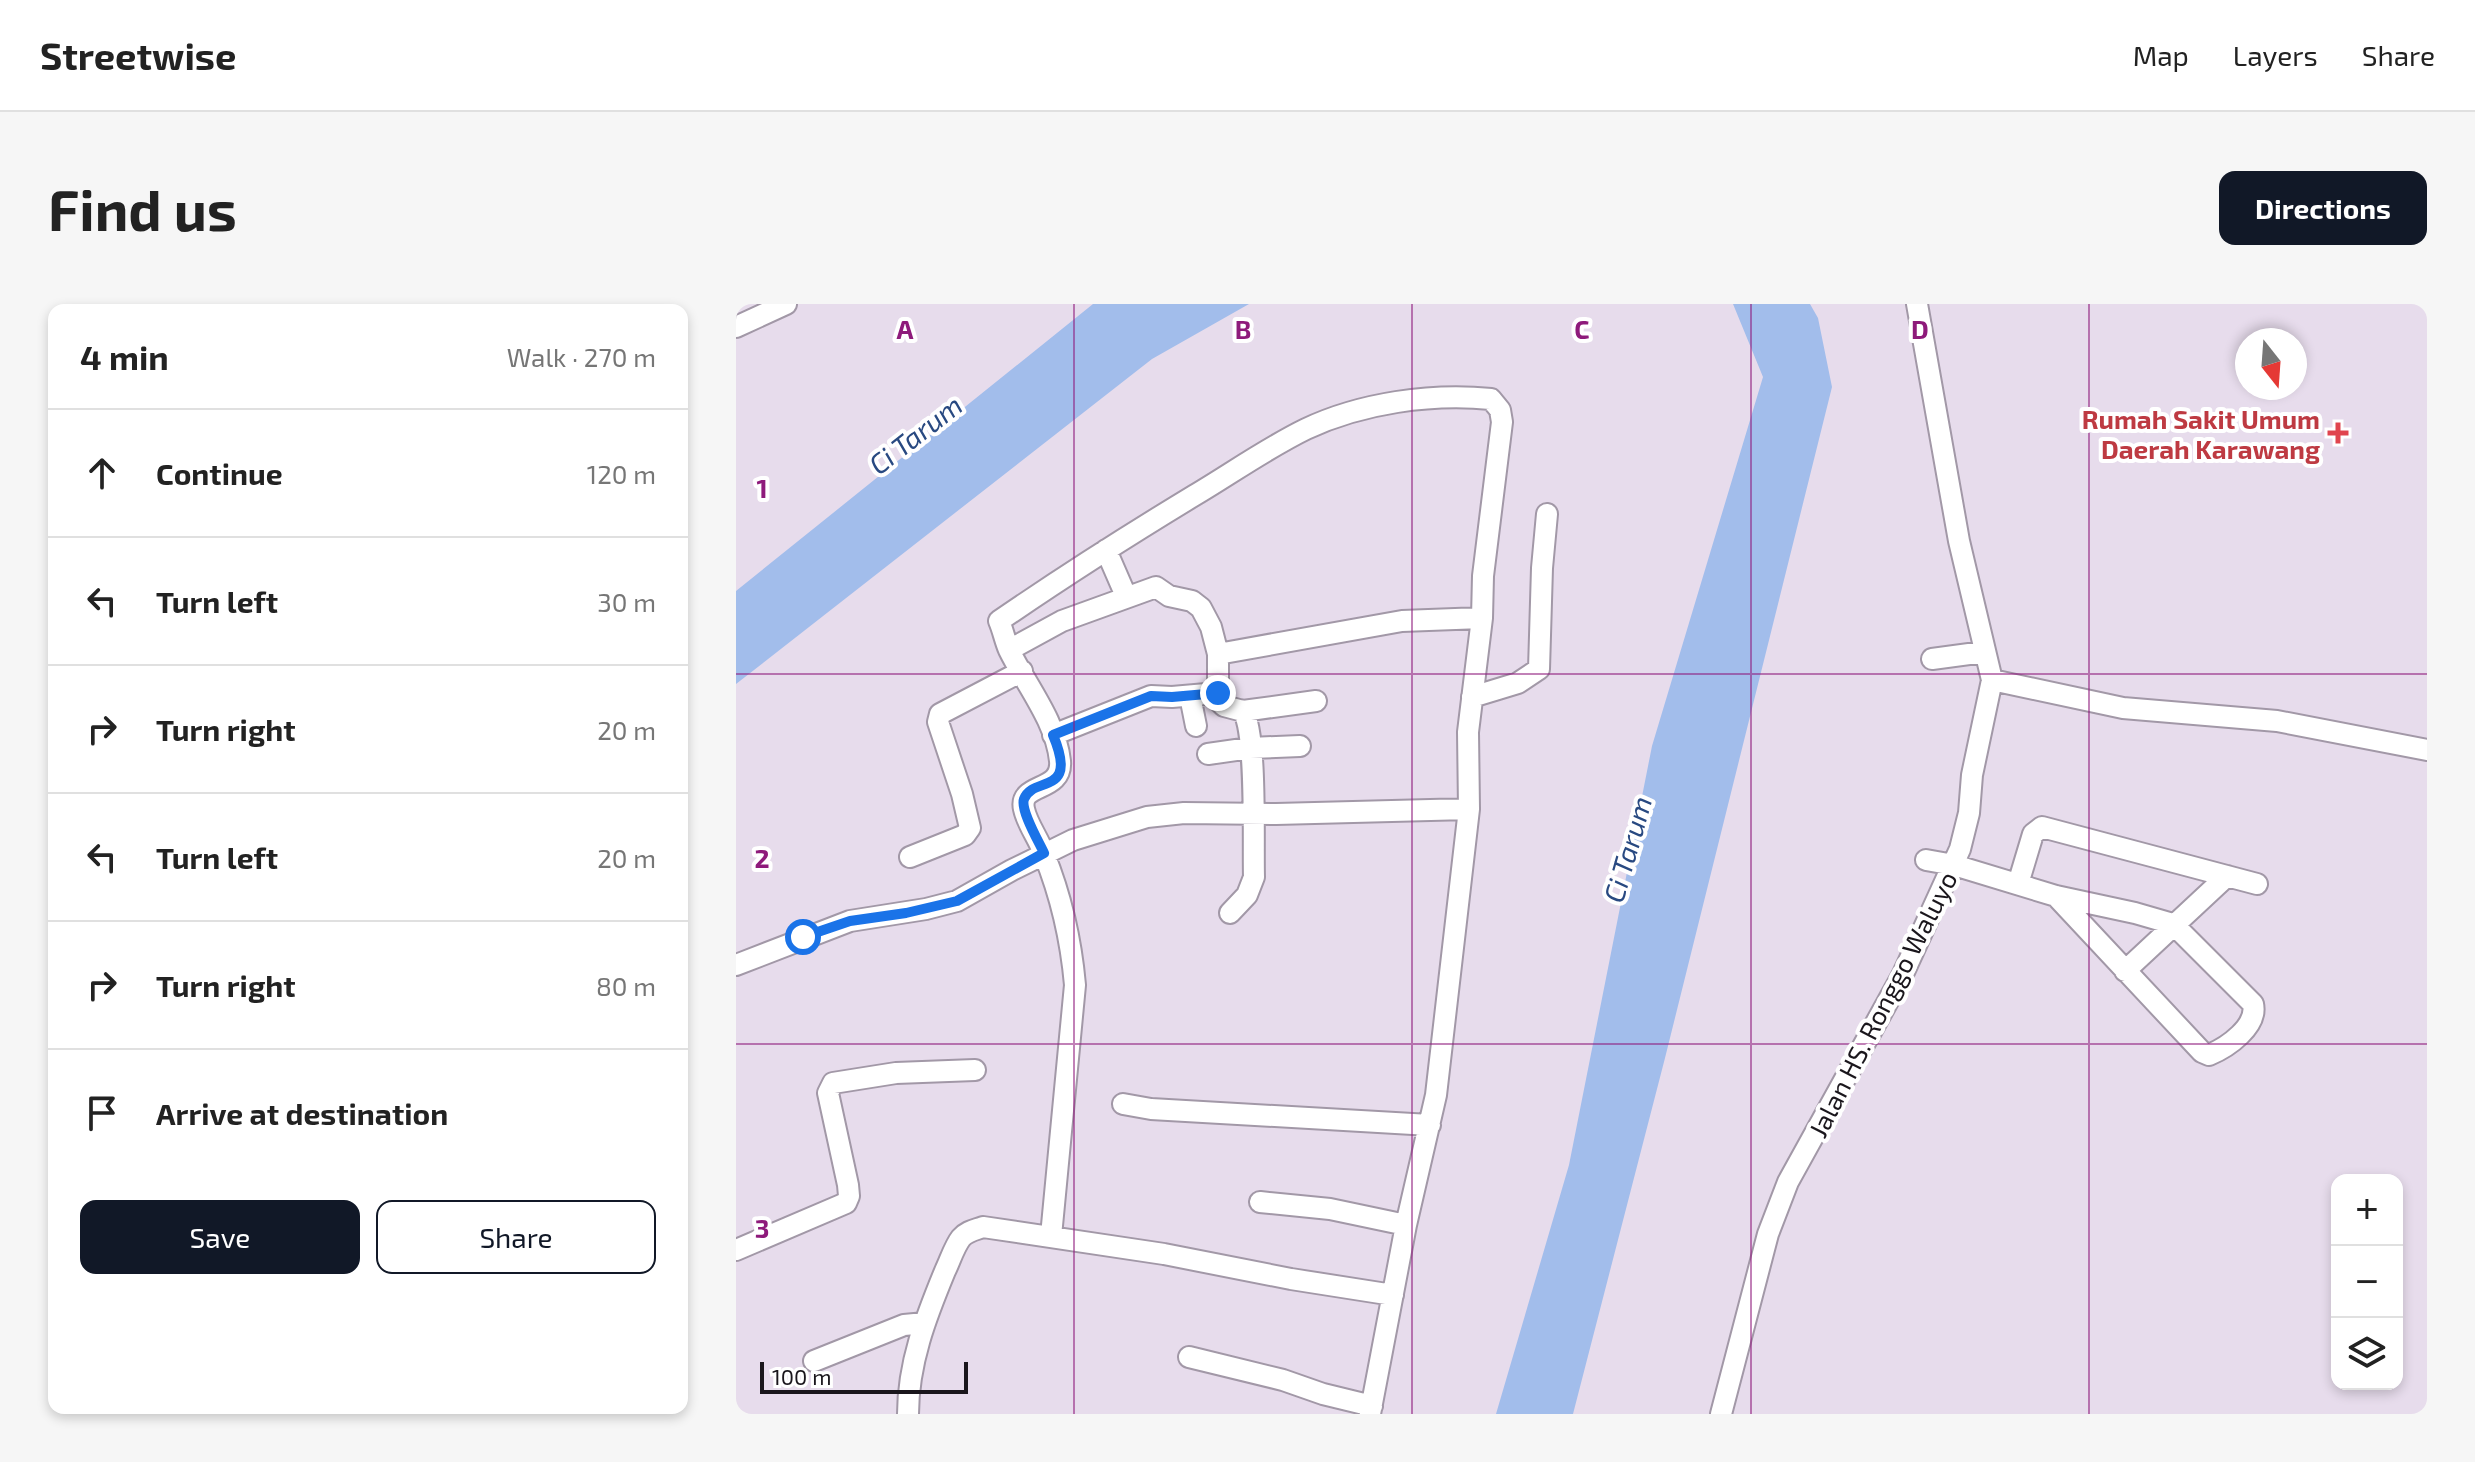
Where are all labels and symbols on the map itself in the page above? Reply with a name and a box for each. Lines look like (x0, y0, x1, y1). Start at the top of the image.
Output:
text: A (897, 313, 914, 344)
text: B (1235, 313, 1251, 344)
text: C (1574, 313, 1590, 344)
text: D (1911, 313, 1929, 344)
north arrow (2235, 328, 2307, 400)
water label: Ci Tarum (862, 387, 968, 481)
place label: Rumah Sakit Umum Daerah Karawang (2082, 403, 2320, 464)
marker: Rumah Sakit Umum Daerah Karawang (2327, 422, 2349, 444)
text: 1 (756, 472, 768, 503)
route end (1200, 675, 1236, 711)
water label: Ci Tarum (1596, 792, 1658, 906)
text: 2 (754, 842, 770, 873)
street label: Jalan HS. Ronggo Waluyo (1801, 866, 1963, 1142)
route start (785, 919, 821, 955)
text: 3 (755, 1212, 769, 1243)
scale bar (760, 1358, 968, 1394)

